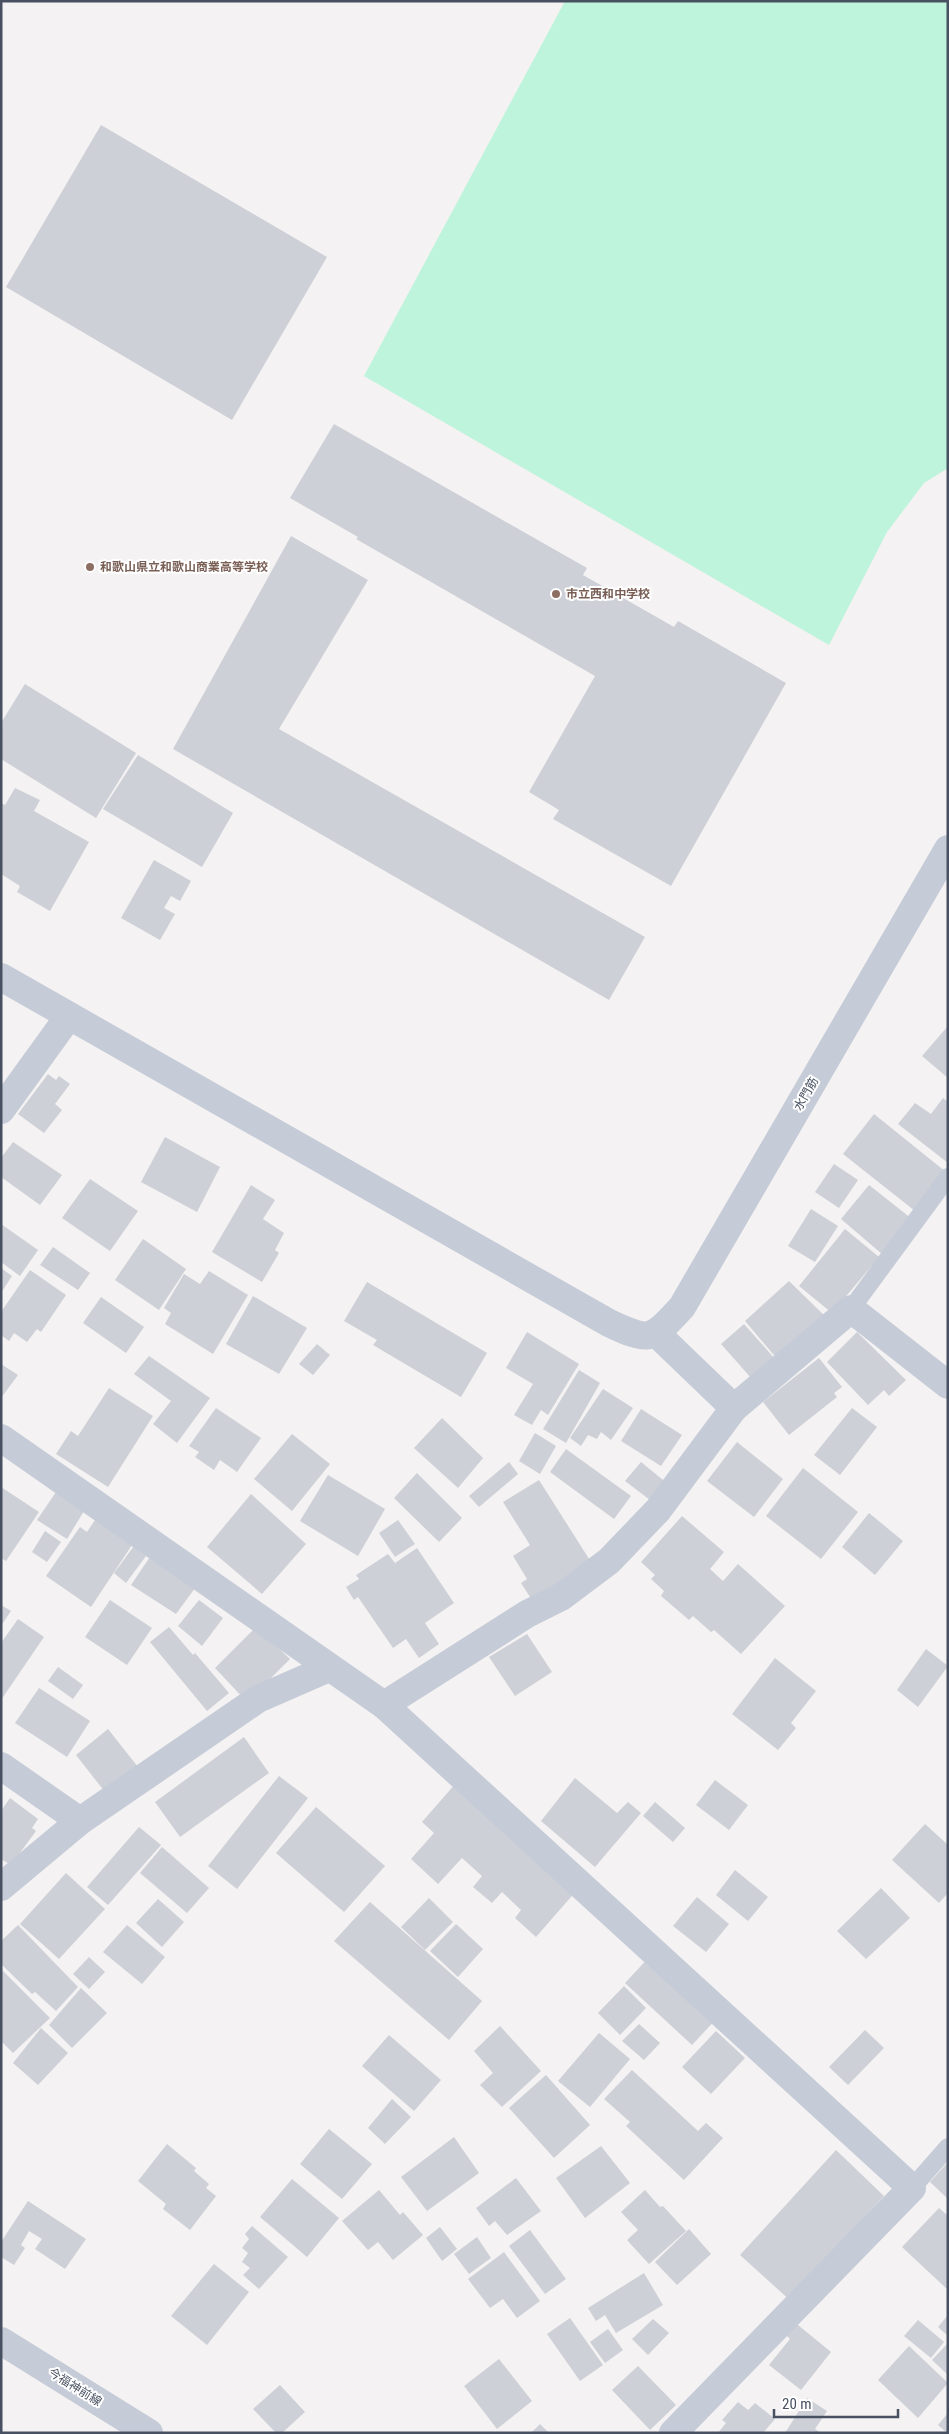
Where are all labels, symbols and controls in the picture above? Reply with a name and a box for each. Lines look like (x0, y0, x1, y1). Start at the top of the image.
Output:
place label: 和歌山県立和歌山商業高等学校 (100, 560, 268, 574)
marker: 和歌山県立和歌山商業高等学校 (84, 561, 96, 573)
place label: 市立西和中学校 (566, 587, 650, 601)
marker: 市立西和中学校 (550, 588, 562, 600)
street label: 水門筋 (791, 1075, 821, 1113)
street label: 今福神前線 (46, 2365, 104, 2409)
scale bar (774, 2386, 898, 2418)
text: 20 m (782, 2395, 812, 2413)

